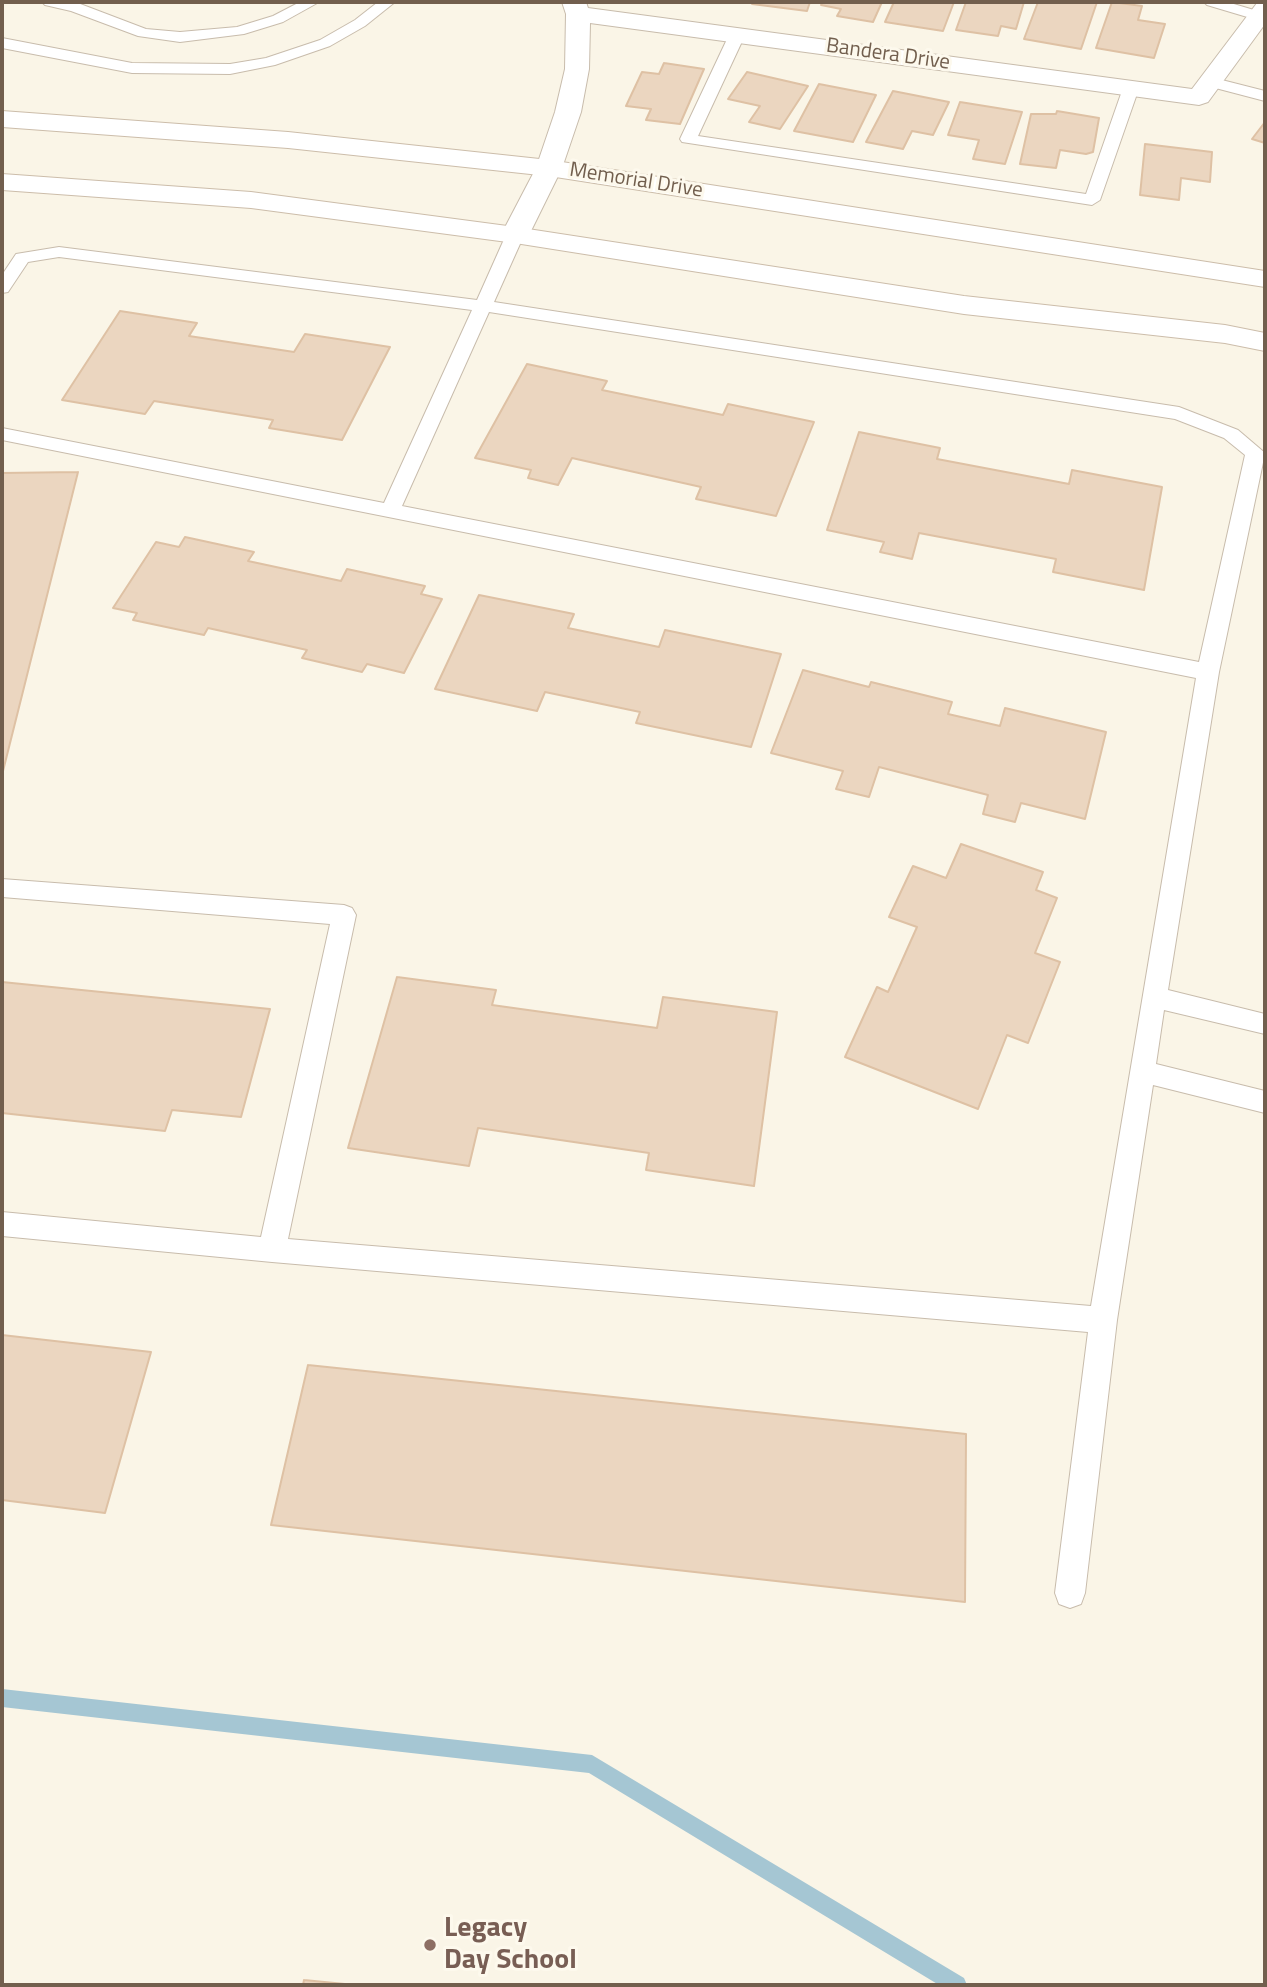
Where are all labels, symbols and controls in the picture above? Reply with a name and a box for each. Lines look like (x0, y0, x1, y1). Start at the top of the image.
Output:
street label: Bandera Drive (824, 34, 952, 76)
street label: Memorial Drive (568, 158, 704, 204)
place label: Legacy Day School (444, 1912, 577, 1978)
marker: Legacy Day School (422, 1937, 438, 1953)

